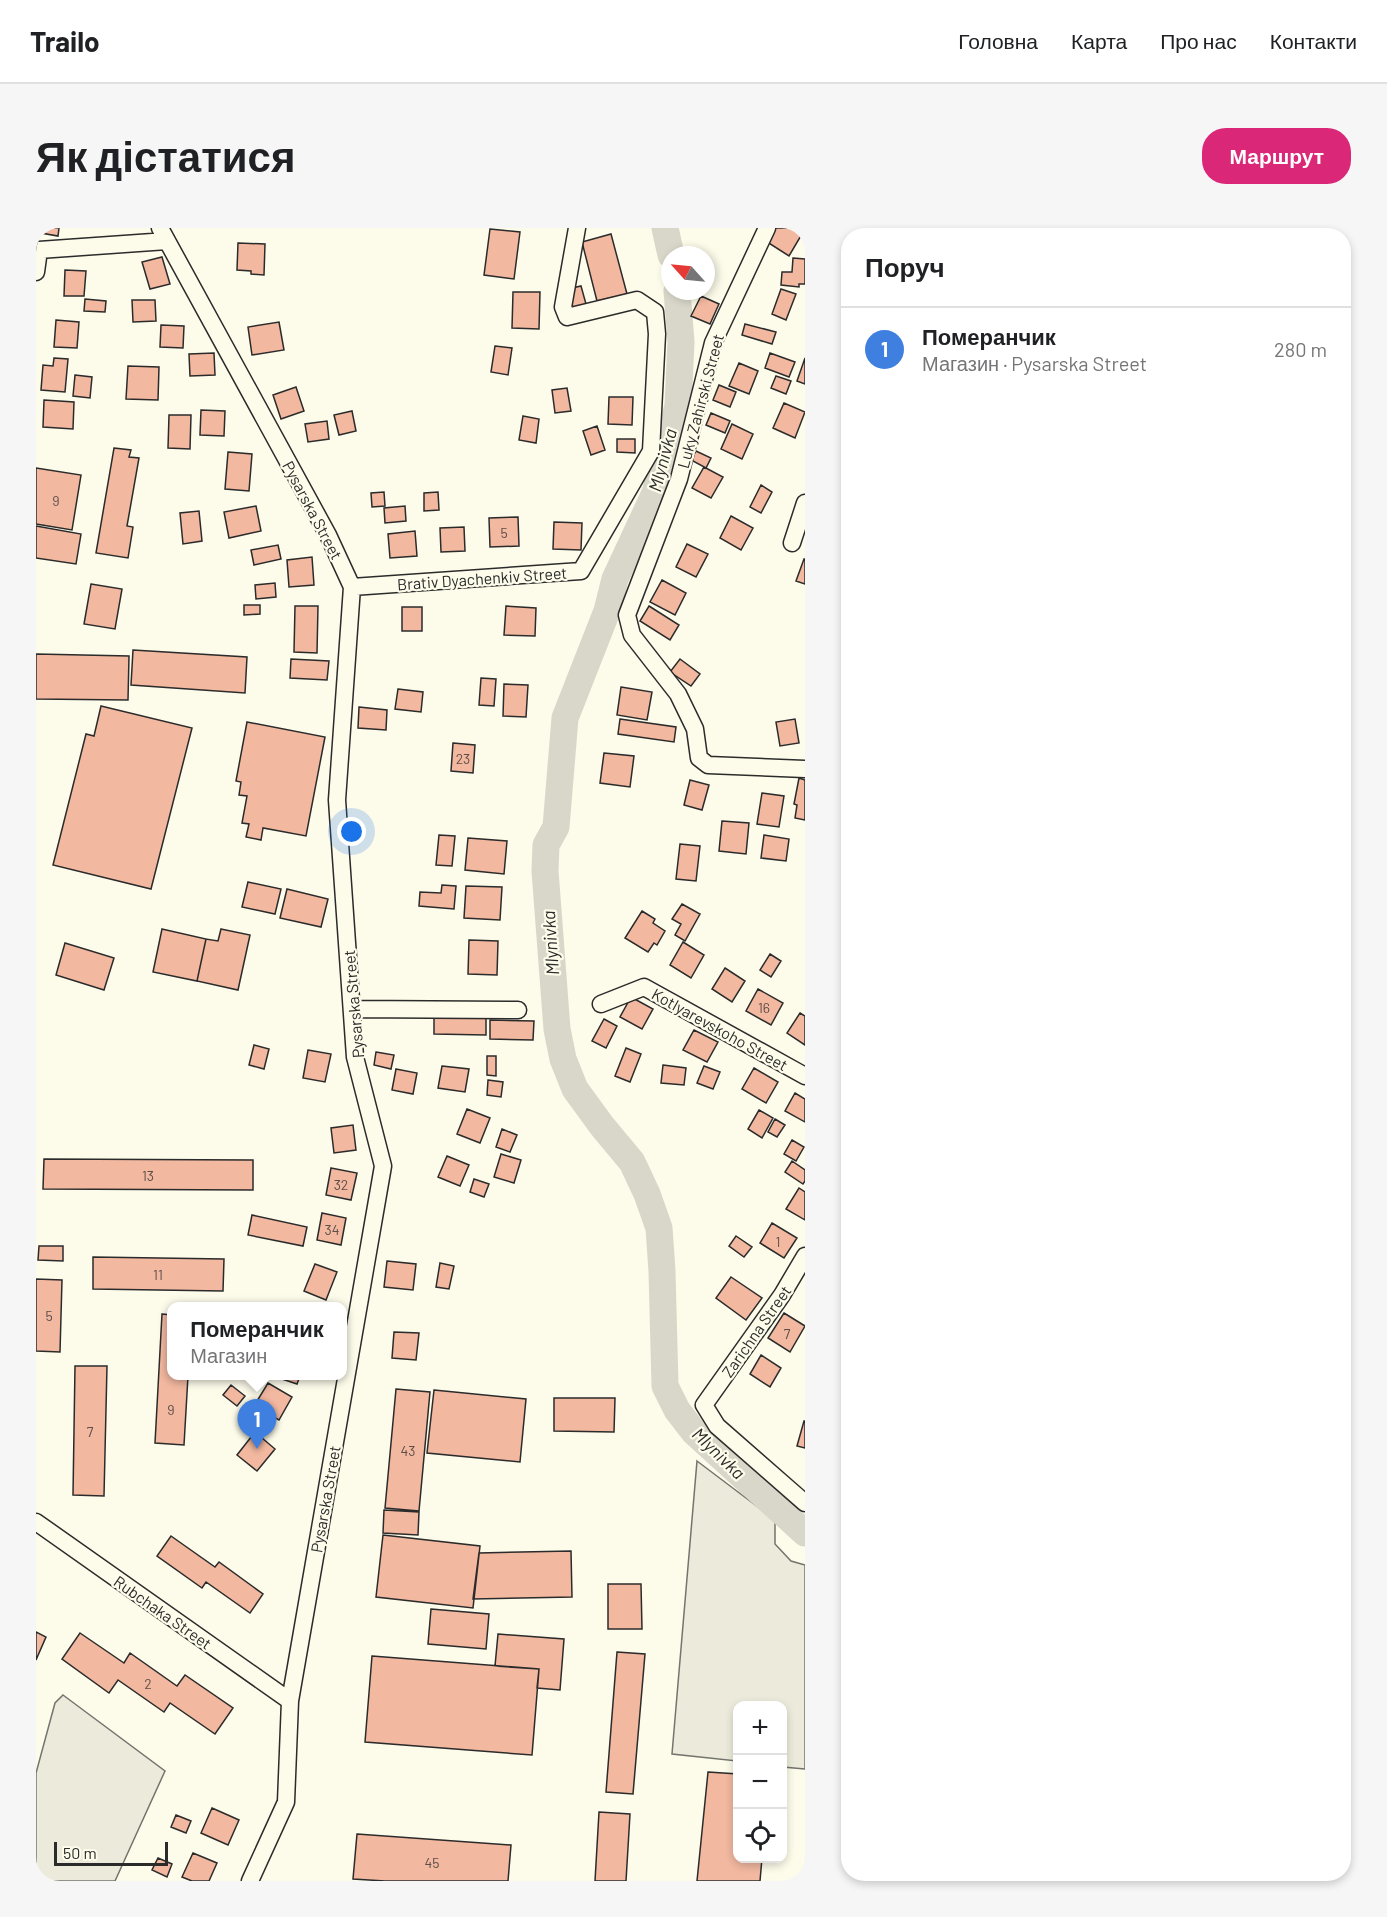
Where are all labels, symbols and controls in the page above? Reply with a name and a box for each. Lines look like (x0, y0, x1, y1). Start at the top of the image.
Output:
text: Trailo (30, 24, 100, 58)
text: Головна (958, 28, 1038, 53)
text: Карта (1071, 28, 1127, 53)
text: Про нас (1160, 28, 1237, 53)
text: Контакти (1270, 28, 1357, 53)
button: Маршрут (1202, 128, 1351, 184)
text: Як дістатися (36, 130, 295, 180)
north arrow (661, 246, 715, 300)
text: Поруч (865, 251, 945, 282)
text: Померанчик (922, 323, 1056, 349)
street label: Luky Zahirski Street (673, 332, 727, 470)
text: 1 (881, 337, 888, 361)
text: 280 m (1274, 337, 1327, 361)
text: Магазин · Pysarska Street (922, 351, 1147, 375)
water label: Mlynivka (643, 426, 681, 494)
street label: Pysarska Street (279, 458, 347, 562)
house number: 9 (52, 492, 60, 509)
house number: 5 (500, 524, 508, 541)
street label: Brativ Dyachenkiv Street (396, 563, 568, 593)
house number: 23 (456, 750, 470, 767)
your location (337, 817, 366, 846)
water label: Mlynivka (537, 910, 563, 976)
street label: Pysarska Street (339, 949, 367, 1059)
street label: Kotlyarevskoho Street (649, 984, 791, 1074)
house number: 16 (758, 999, 770, 1016)
house number: 13 (142, 1167, 154, 1184)
house number: 32 (334, 1176, 348, 1193)
house number: 34 (325, 1221, 339, 1238)
house number: 1 (776, 1233, 780, 1250)
house number: 11 (153, 1266, 163, 1283)
street label: Zarichna Street (717, 1282, 795, 1380)
popup (167, 1302, 347, 1380)
house number: 5 (45, 1307, 53, 1324)
text: Померанчик (190, 1315, 324, 1341)
house number: 7 (784, 1325, 791, 1342)
text: Магазин (190, 1343, 267, 1367)
pin: 1 (238, 1400, 276, 1449)
house number: 9 (167, 1401, 175, 1418)
house number: 7 (87, 1423, 94, 1440)
water label: Mlynivka (688, 1423, 750, 1483)
house number: 43 (401, 1442, 415, 1459)
street label: Pysarska Street (306, 1444, 344, 1554)
street label: Rubchaka Street (110, 1571, 216, 1653)
house number: 2 (144, 1675, 152, 1692)
map controls (733, 1701, 787, 1863)
button: + (733, 1701, 787, 1755)
button: − (733, 1755, 787, 1809)
button: locate (733, 1809, 787, 1863)
scale bar (54, 1839, 168, 1866)
text: 50 m (63, 1843, 97, 1862)
house number: 45 (425, 1854, 439, 1871)

